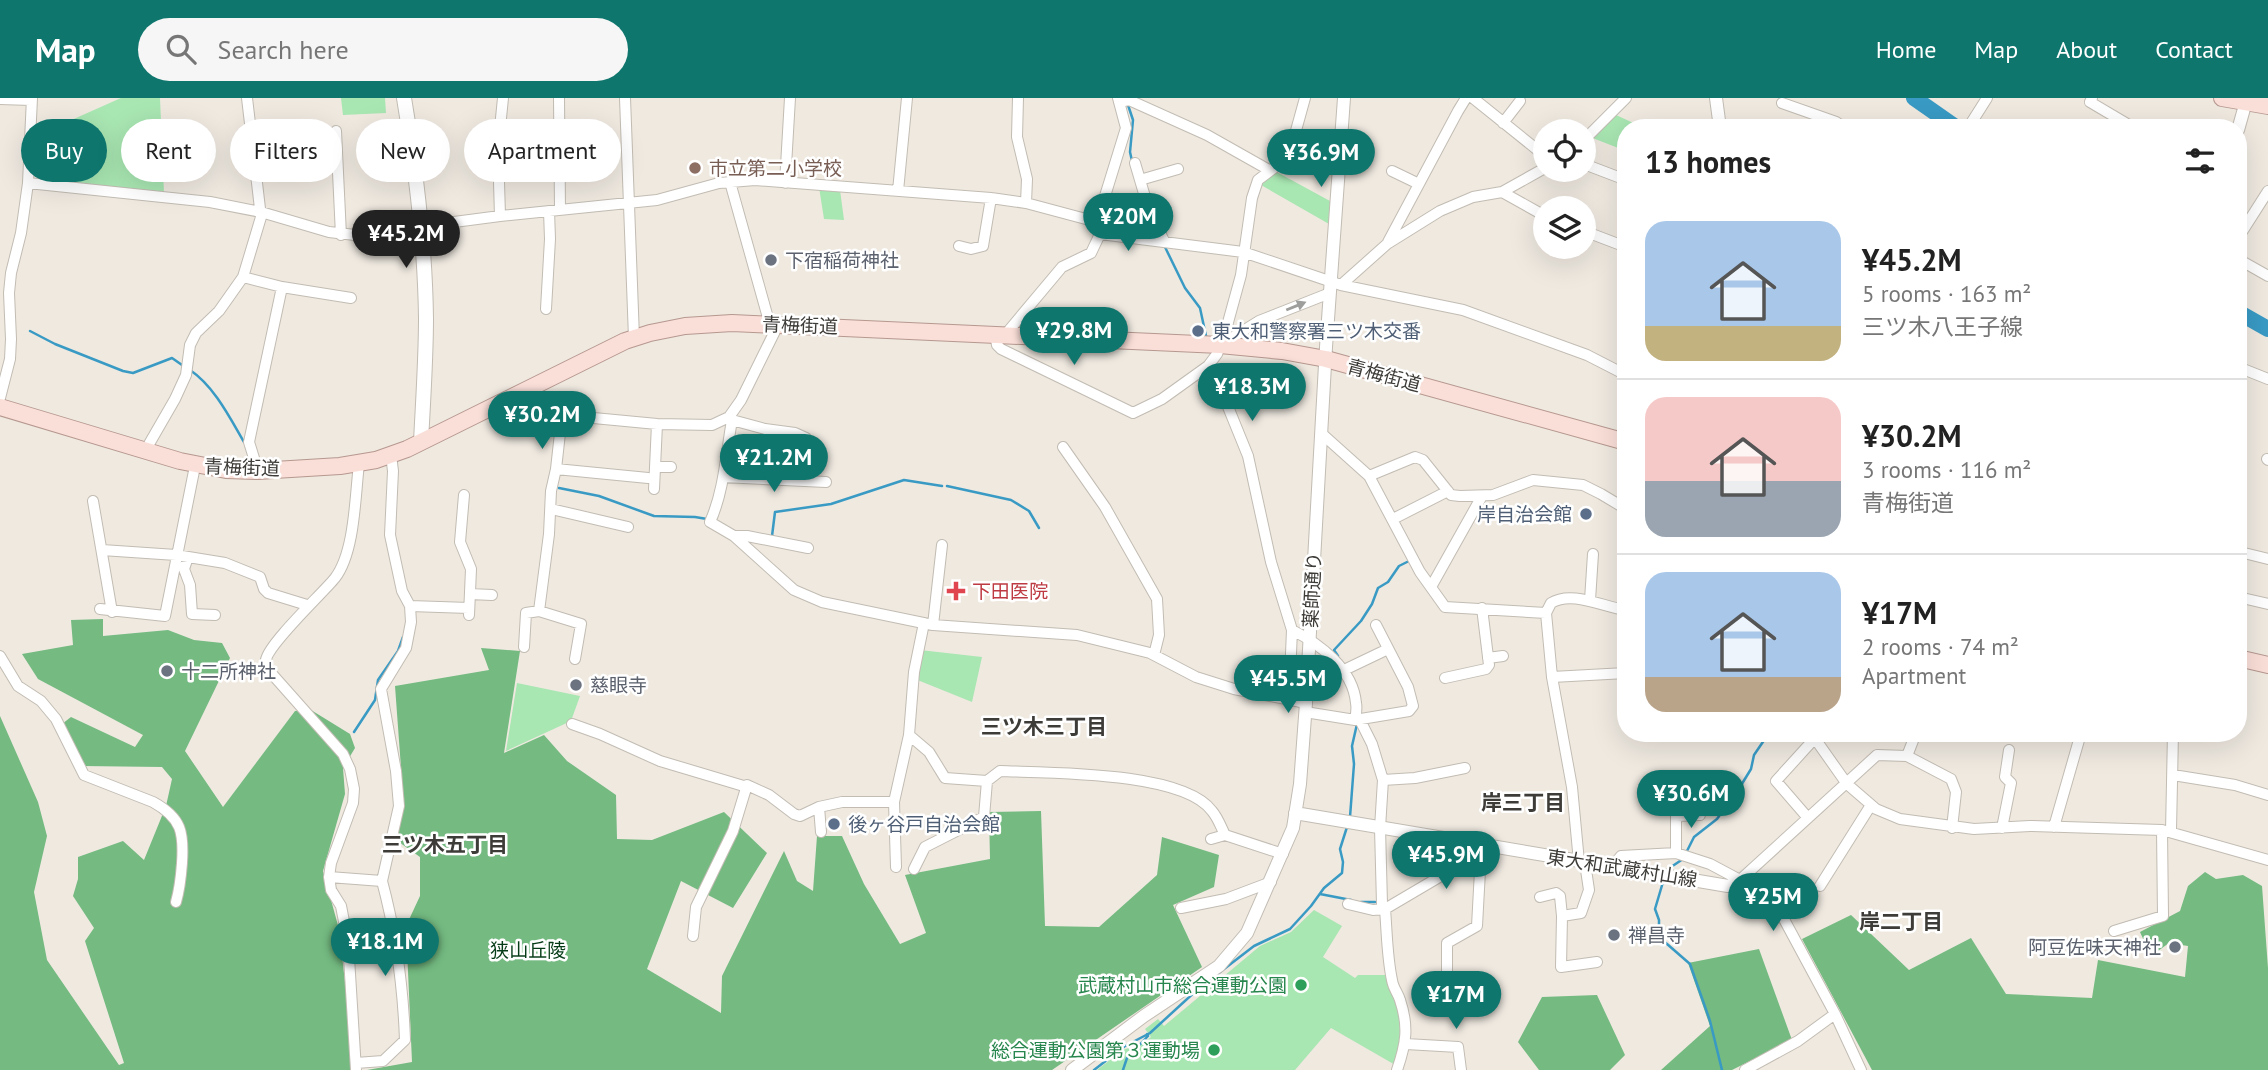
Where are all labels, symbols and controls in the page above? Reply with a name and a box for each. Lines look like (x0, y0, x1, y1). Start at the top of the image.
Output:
search box (138, 18, 628, 81)
text: Map (35, 28, 96, 71)
icon: search (162, 30, 200, 68)
text: Search here (218, 33, 349, 66)
text: Home (1876, 34, 1936, 65)
text: Map (1974, 34, 2018, 65)
text: About (2056, 34, 2117, 65)
text: Contact (2155, 34, 2233, 65)
chip: Buy (21, 119, 107, 182)
chip: Rent (121, 119, 216, 182)
chip: Filters (230, 119, 342, 182)
chip: New (356, 119, 450, 182)
chip: Apartment (464, 119, 621, 182)
map controls (1533, 119, 1596, 259)
button: locate (1533, 119, 1596, 182)
pin: ¥36.9M (1264, 130, 1378, 189)
text: ¥36.9M (1283, 137, 1359, 166)
text: 13 homes (1645, 142, 1771, 181)
icon: filters (2181, 142, 2219, 180)
place label: 市立第二小学校 (709, 156, 842, 180)
marker: 市立第二小学校 (687, 160, 703, 176)
pin: ¥20M (1087, 194, 1169, 253)
button: layers (1533, 196, 1596, 259)
text: ¥20M (1099, 201, 1157, 230)
pin: ¥45.2M (349, 211, 463, 270)
text: ¥45.2M (368, 218, 444, 247)
text: ¥45.2M (1862, 240, 1961, 279)
place label: 下宿稲荷神社 (785, 248, 899, 272)
icon: home (1701, 249, 1785, 333)
marker: 下宿稲荷神社 (763, 252, 779, 268)
text: 5 rooms · 163 m² (1862, 279, 2031, 308)
one-way arrow (1285, 301, 1306, 312)
pin: ¥29.8M (1017, 308, 1131, 367)
street label: 青梅街道 (762, 312, 838, 338)
text: 三ツ木八王子線 (1862, 312, 2023, 341)
text: ¥29.8M (1036, 315, 1112, 344)
place label: 東大和警察署三ツ木交番 (1212, 319, 1421, 343)
marker: 東大和警察署三ツ木交番 (1190, 323, 1206, 339)
street label: 青梅街道 (1344, 354, 1424, 396)
pin: ¥18.3M (1195, 364, 1309, 423)
text: ¥18.3M (1214, 371, 1290, 400)
pin: ¥30.2M (485, 392, 599, 451)
text: ¥30.2M (504, 399, 580, 428)
text: ¥30.2M (1862, 416, 1961, 455)
icon: home (1701, 425, 1785, 509)
pin: ¥21.2M (717, 434, 831, 494)
text: ¥21.2M (736, 442, 812, 471)
street label: 青梅街道 (204, 454, 280, 480)
text: 3 rooms · 116 m² (1862, 455, 2031, 484)
text: 青梅街道 (1862, 488, 1954, 517)
place label: 岸自治会館 (1477, 502, 1572, 526)
marker: 岸自治会館 (1578, 506, 1594, 522)
street label: 薬師通り (1298, 551, 1326, 629)
place label: 下田医院 (972, 579, 1048, 603)
marker: 下田医院 (946, 581, 966, 601)
text: ¥17M (1862, 593, 1937, 632)
icon: home (1701, 600, 1785, 684)
text: 2 rooms · 74 m² (1862, 632, 2019, 661)
pin: ¥45.5M (1231, 656, 1345, 715)
place label: 十二所神社 (181, 659, 276, 683)
text: Apartment (1862, 661, 1966, 690)
marker: 十二所神社 (159, 663, 175, 679)
text: ¥45.5M (1250, 663, 1326, 692)
place label: 慈眼寺 (590, 673, 647, 697)
marker: 慈眼寺 (568, 677, 584, 693)
district label: 三ツ木三丁目 (981, 713, 1107, 740)
pin: ¥30.6M (1634, 770, 1748, 830)
text: ¥30.6M (1653, 778, 1729, 807)
district label: 岸三丁目 (1481, 789, 1565, 816)
place label: 後ヶ谷戸自治会館 (848, 812, 1000, 836)
marker: 後ヶ谷戸自治会館 (826, 816, 842, 832)
district label: 三ツ木五丁目 (382, 831, 508, 858)
pin: ¥45.9M (1389, 832, 1503, 891)
text: ¥45.9M (1408, 839, 1484, 868)
street label: 東大和武蔵村山線 (1545, 844, 1699, 892)
pin: ¥25M (1732, 874, 1814, 933)
text: ¥25M (1744, 881, 1802, 910)
district label: 岸二丁目 (1859, 908, 1943, 935)
pin: ¥18.1M (328, 918, 442, 978)
place label: 禅昌寺 (1628, 923, 1685, 947)
text: ¥18.1M (347, 926, 423, 955)
marker: 禅昌寺 (1606, 927, 1622, 943)
place label: 阿豆佐味天神社 (2028, 935, 2161, 959)
park label: 狭山丘陵 (490, 938, 566, 962)
marker: 阿豆佐味天神社 (2167, 939, 2183, 955)
pin: ¥17M (1415, 972, 1497, 1031)
place label: 武蔵村山市総合運動公園 (1078, 973, 1287, 997)
marker: 武蔵村山市総合運動公園 (1293, 977, 1309, 993)
text: ¥17M (1427, 979, 1485, 1008)
place label: 総合運動公園第３運動場 (991, 1038, 1200, 1062)
marker: 総合運動公園第３運動場 (1206, 1042, 1222, 1058)

